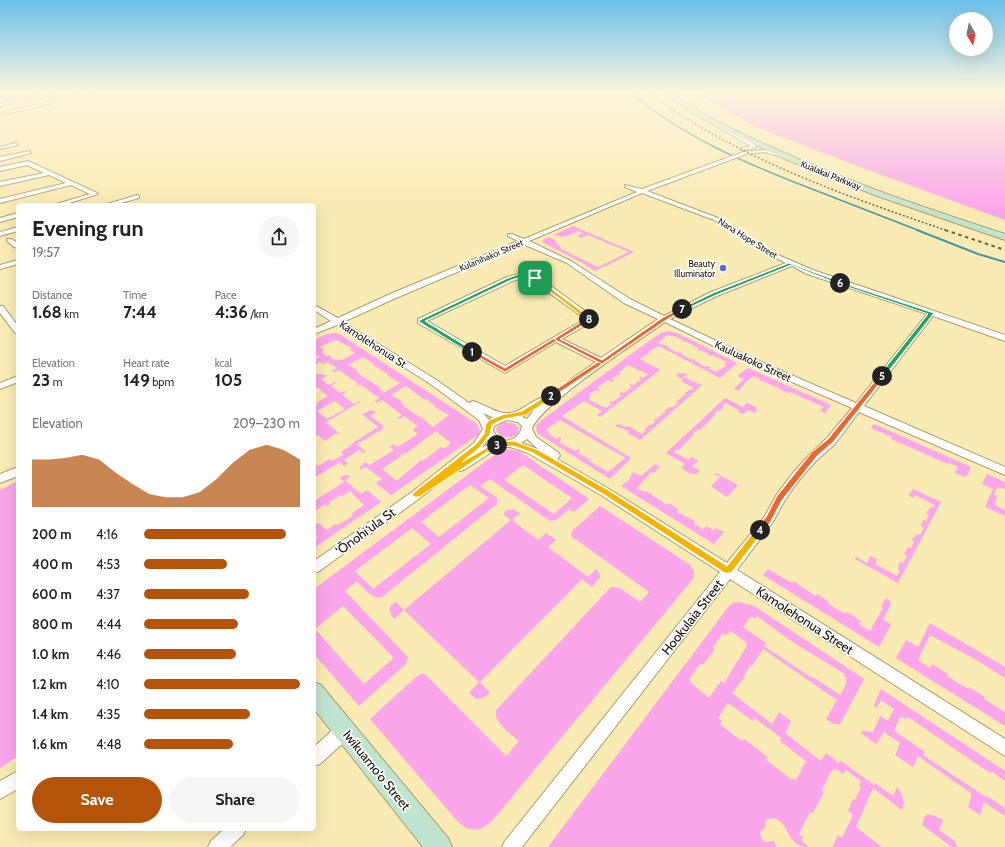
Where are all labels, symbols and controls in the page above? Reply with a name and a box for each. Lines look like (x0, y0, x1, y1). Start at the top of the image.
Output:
north arrow (949, 12, 993, 56)
map controls (949, 12, 993, 56)
street label: Kualakai Parkway (799, 158, 863, 192)
text: Evening run (32, 215, 144, 242)
street label: Nana Hope Street (716, 215, 780, 261)
button: share (258, 216, 300, 258)
street label: Kulanihakoi Street (458, 237, 524, 273)
text: 19:57 (32, 244, 60, 260)
place label: Beauty Illuminator (674, 258, 715, 279)
pin (518, 261, 552, 295)
marker: Beauty Illuminator (718, 263, 728, 273)
icon: arrive (524, 267, 546, 289)
pin: 6 (830, 273, 850, 293)
text: 6 (837, 276, 843, 290)
text: Distance (32, 288, 73, 302)
text: Time (123, 288, 147, 302)
text: Pace (215, 288, 237, 302)
pin: 7 (672, 299, 692, 319)
text: 1.68 (32, 302, 62, 322)
text: 7:44 (123, 302, 157, 322)
text: 4:36 (215, 302, 248, 322)
text: 7 (679, 302, 685, 316)
text: km (62, 307, 79, 321)
text: /km (248, 307, 268, 321)
pin: 8 (579, 309, 599, 329)
text: 8 (586, 312, 592, 326)
street label: Kamolehonua St (337, 317, 409, 371)
street label: Kauluakoko Street (712, 337, 794, 385)
pin: 1 (462, 342, 482, 362)
text: 1 (470, 345, 474, 359)
text: Elevation (32, 356, 75, 370)
text: Heart rate (123, 356, 169, 370)
text: kcal (215, 356, 232, 370)
pin: 5 (872, 366, 892, 386)
text: 5 (879, 369, 885, 383)
text: 23 (32, 370, 50, 390)
text: 149 (123, 370, 150, 390)
text: 105 (215, 370, 242, 390)
text: m (50, 375, 62, 389)
text: bpm (150, 375, 174, 389)
pin: 2 (541, 386, 561, 406)
text: 2 (548, 389, 554, 403)
text: Elevation (32, 415, 83, 431)
text: 209–230 m (233, 415, 300, 431)
pin: 3 (487, 435, 507, 455)
text: 3 (494, 438, 500, 452)
street label: ‘Ōnohi‘ula St (332, 504, 399, 558)
pin: 4 (750, 520, 770, 540)
text: 4 (757, 523, 763, 537)
text: 200 m (32, 526, 71, 542)
text: 4:16 (96, 526, 118, 542)
text: 400 m (32, 556, 73, 572)
text: 4:53 (96, 556, 120, 572)
street label: Hookulaia Street (658, 576, 727, 658)
street label: Kamolehonua Street (753, 583, 857, 658)
text: 600 m (32, 586, 72, 602)
text: 4:37 (96, 586, 120, 602)
text: 800 m (32, 616, 72, 632)
text: 4:44 (96, 616, 121, 632)
text: 1.0 km (32, 646, 69, 662)
text: 4:46 (96, 646, 121, 662)
text: 1.2 km (32, 676, 67, 692)
text: 4:10 (96, 676, 120, 692)
text: 1.4 km (32, 706, 68, 722)
text: 4:35 (96, 706, 120, 722)
street label: Iwikuamo'o Street (340, 727, 414, 814)
text: 1.6 km (32, 736, 68, 752)
text: 4:48 (96, 736, 122, 752)
button: Save (32, 777, 162, 823)
button: Share (170, 777, 300, 823)

